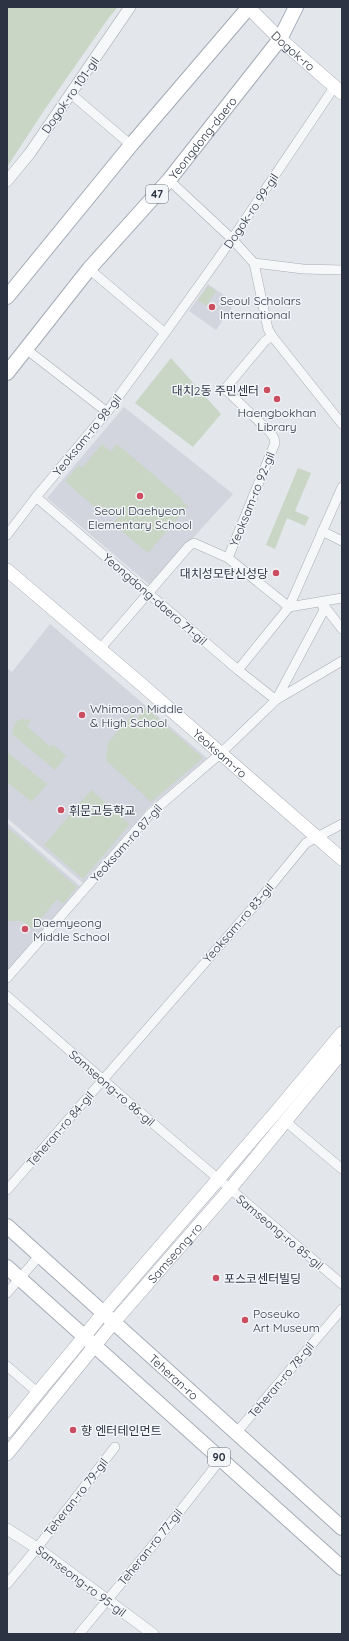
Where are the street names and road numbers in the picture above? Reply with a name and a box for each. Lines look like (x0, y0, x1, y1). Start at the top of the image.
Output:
street label: Dogok-ro (268, 27, 318, 74)
street label: Dogok-ro 101-gil (38, 54, 102, 136)
street label: Yeongdong-daero (165, 93, 239, 182)
street label: Dogok-ro 99-gil (220, 171, 282, 251)
road number: 47 (146, 185, 168, 203)
street label: Yeoksam-ro 98-gil (49, 391, 125, 479)
street label: Yeoksam-ro 92-gil (226, 449, 278, 549)
street label: Yeongdong-daero 71-gil (100, 550, 210, 648)
street label: Yeoksam-ro (190, 725, 250, 781)
street label: Yeoksam-ro 87-gil (87, 801, 165, 885)
street label: Yeoksam-ro 83-gil (199, 880, 277, 966)
street label: Samseong-ro 86-gil (66, 1047, 158, 1129)
street label: Teheran-ro 84-gil (23, 1088, 97, 1170)
street label: Samseong-ro 85-gil (233, 1191, 327, 1273)
street label: Samseong-ro (144, 1219, 205, 1286)
street label: Teheran-ro 78-gil (245, 1339, 317, 1421)
street label: Teheran-ro (146, 1351, 202, 1403)
road number: 90 (208, 1448, 230, 1466)
street label: Teheran-ro 79-gil (41, 1455, 111, 1539)
street label: Teheran-ro 77-gil (115, 1506, 185, 1588)
street label: Samseong-ro 95-gil (33, 1542, 129, 1620)

